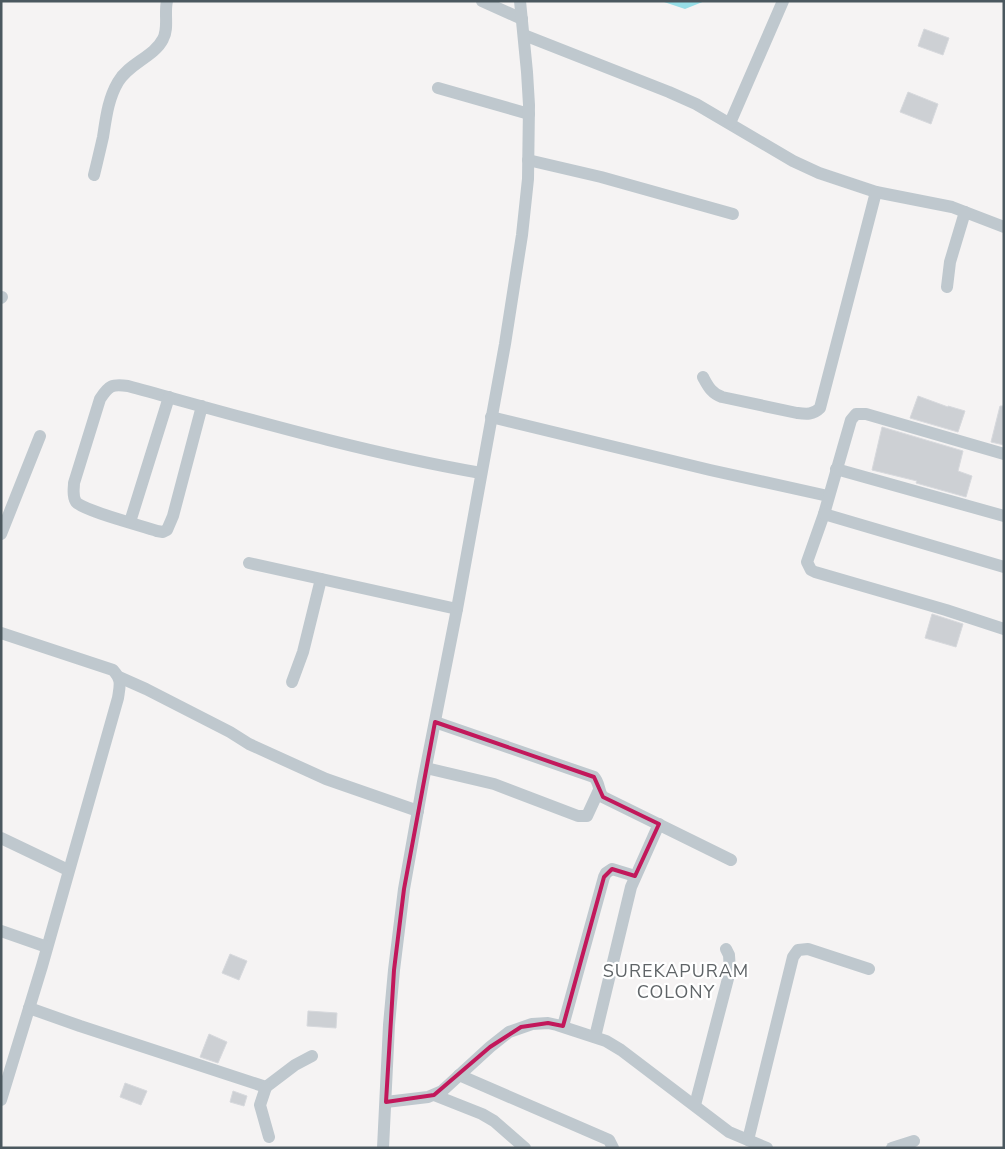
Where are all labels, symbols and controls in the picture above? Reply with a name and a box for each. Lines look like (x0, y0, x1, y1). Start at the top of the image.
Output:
district label: SUREKAPURAM COLONY (603, 959, 749, 1004)

